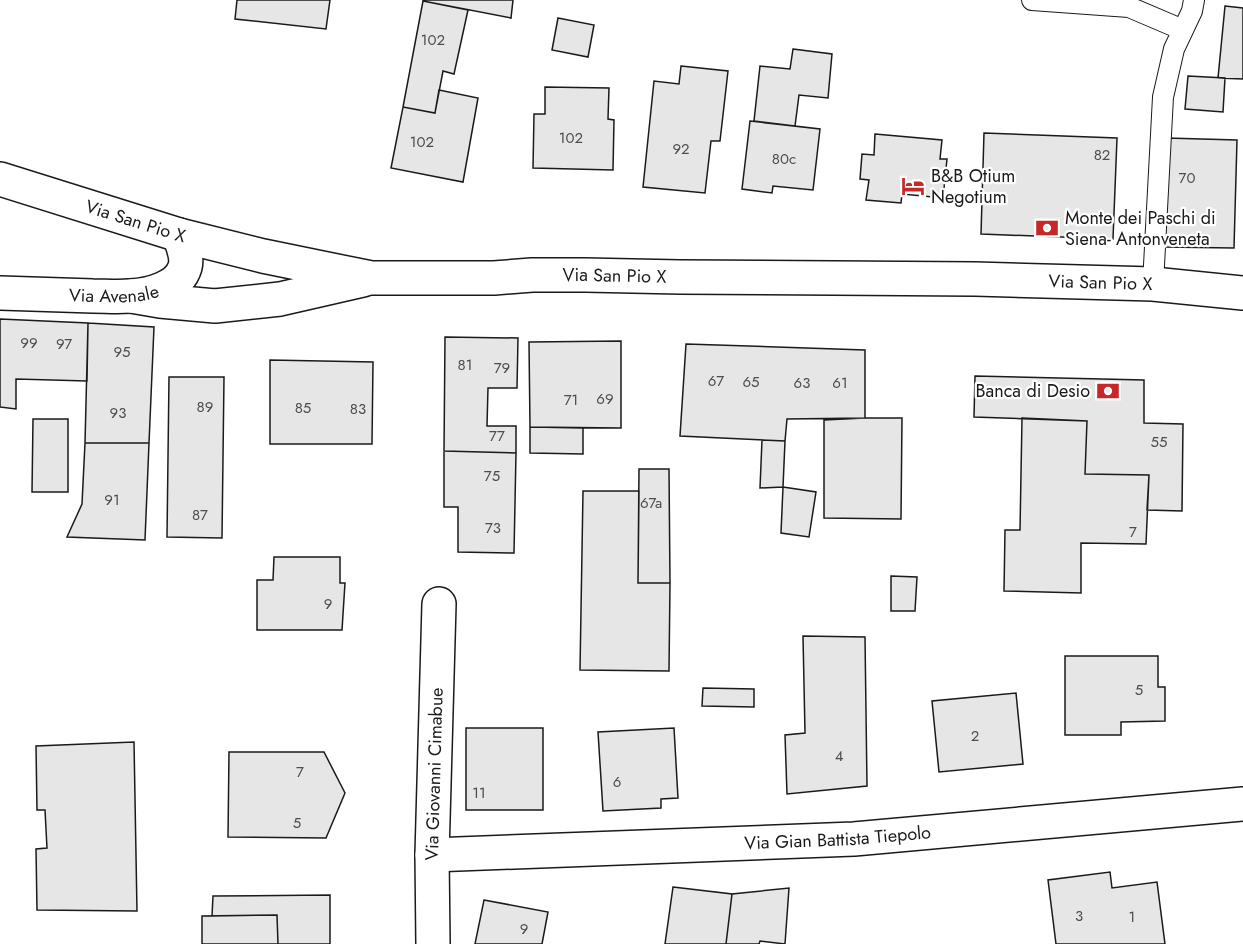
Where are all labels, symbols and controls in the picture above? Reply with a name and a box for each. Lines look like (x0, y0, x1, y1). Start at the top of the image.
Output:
house number: 102 (421, 29, 445, 51)
house number: 102 (559, 127, 583, 149)
house number: 102 (410, 131, 434, 153)
house number: 92 (672, 138, 690, 160)
house number: 82 (1094, 144, 1110, 166)
house number: 80c (772, 148, 796, 170)
place label: B&B Otium Negotium (931, 163, 1015, 210)
house number: 70 (1179, 167, 1195, 189)
hotel icon: B&B Otium Negotium (900, 173, 926, 199)
street label: Via San Pio X (82, 193, 188, 249)
place label: Monte dei Paschi di Siena- Antonveneta (1065, 205, 1216, 252)
bank icon: Monte dei Paschi di Siena- Antonveneta (1034, 215, 1060, 241)
street label: Via San Pio X (563, 262, 667, 290)
street label: Via San Pio X (1048, 268, 1153, 297)
street label: Via Avenale (68, 278, 162, 310)
house number: 99 (20, 332, 38, 354)
house number: 97 (56, 333, 72, 355)
house number: 95 (113, 341, 131, 363)
house number: 81 (458, 354, 472, 376)
house number: 79 (494, 357, 510, 379)
house number: 67 (708, 370, 724, 392)
house number: 65 (742, 371, 760, 393)
house number: 63 (794, 372, 810, 394)
house number: 61 (832, 372, 848, 394)
place label: Banca di Desio (976, 378, 1090, 404)
bank icon: Banca di Desio (1095, 378, 1121, 404)
house number: 69 (596, 388, 614, 410)
house number: 71 (564, 389, 578, 411)
house number: 89 (197, 396, 213, 418)
house number: 85 (295, 397, 311, 419)
house number: 83 (350, 398, 366, 420)
house number: 93 (110, 402, 126, 424)
house number: 77 (489, 425, 505, 447)
house number: 55 (1151, 431, 1167, 453)
house number: 75 (484, 465, 500, 487)
house number: 91 (104, 489, 120, 511)
house number: 67a (640, 492, 662, 514)
house number: 87 (192, 504, 208, 526)
house number: 73 (485, 517, 501, 539)
house number: 7 (1129, 521, 1137, 543)
house number: 9 (324, 593, 332, 615)
house number: 5 (1135, 679, 1143, 701)
street label: Via Giovanni Cimabue (419, 687, 450, 861)
house number: 2 (971, 725, 979, 747)
house number: 4 (835, 745, 844, 767)
house number: 7 (296, 761, 304, 783)
house number: 6 (613, 771, 621, 793)
house number: 11 (472, 782, 486, 804)
house number: 5 (293, 812, 301, 834)
street label: Via Gian Battista Tiepolo (744, 819, 932, 856)
house number: 3 (1075, 905, 1083, 927)
house number: 1 (1129, 906, 1135, 928)
house number: 9 (520, 918, 528, 940)

